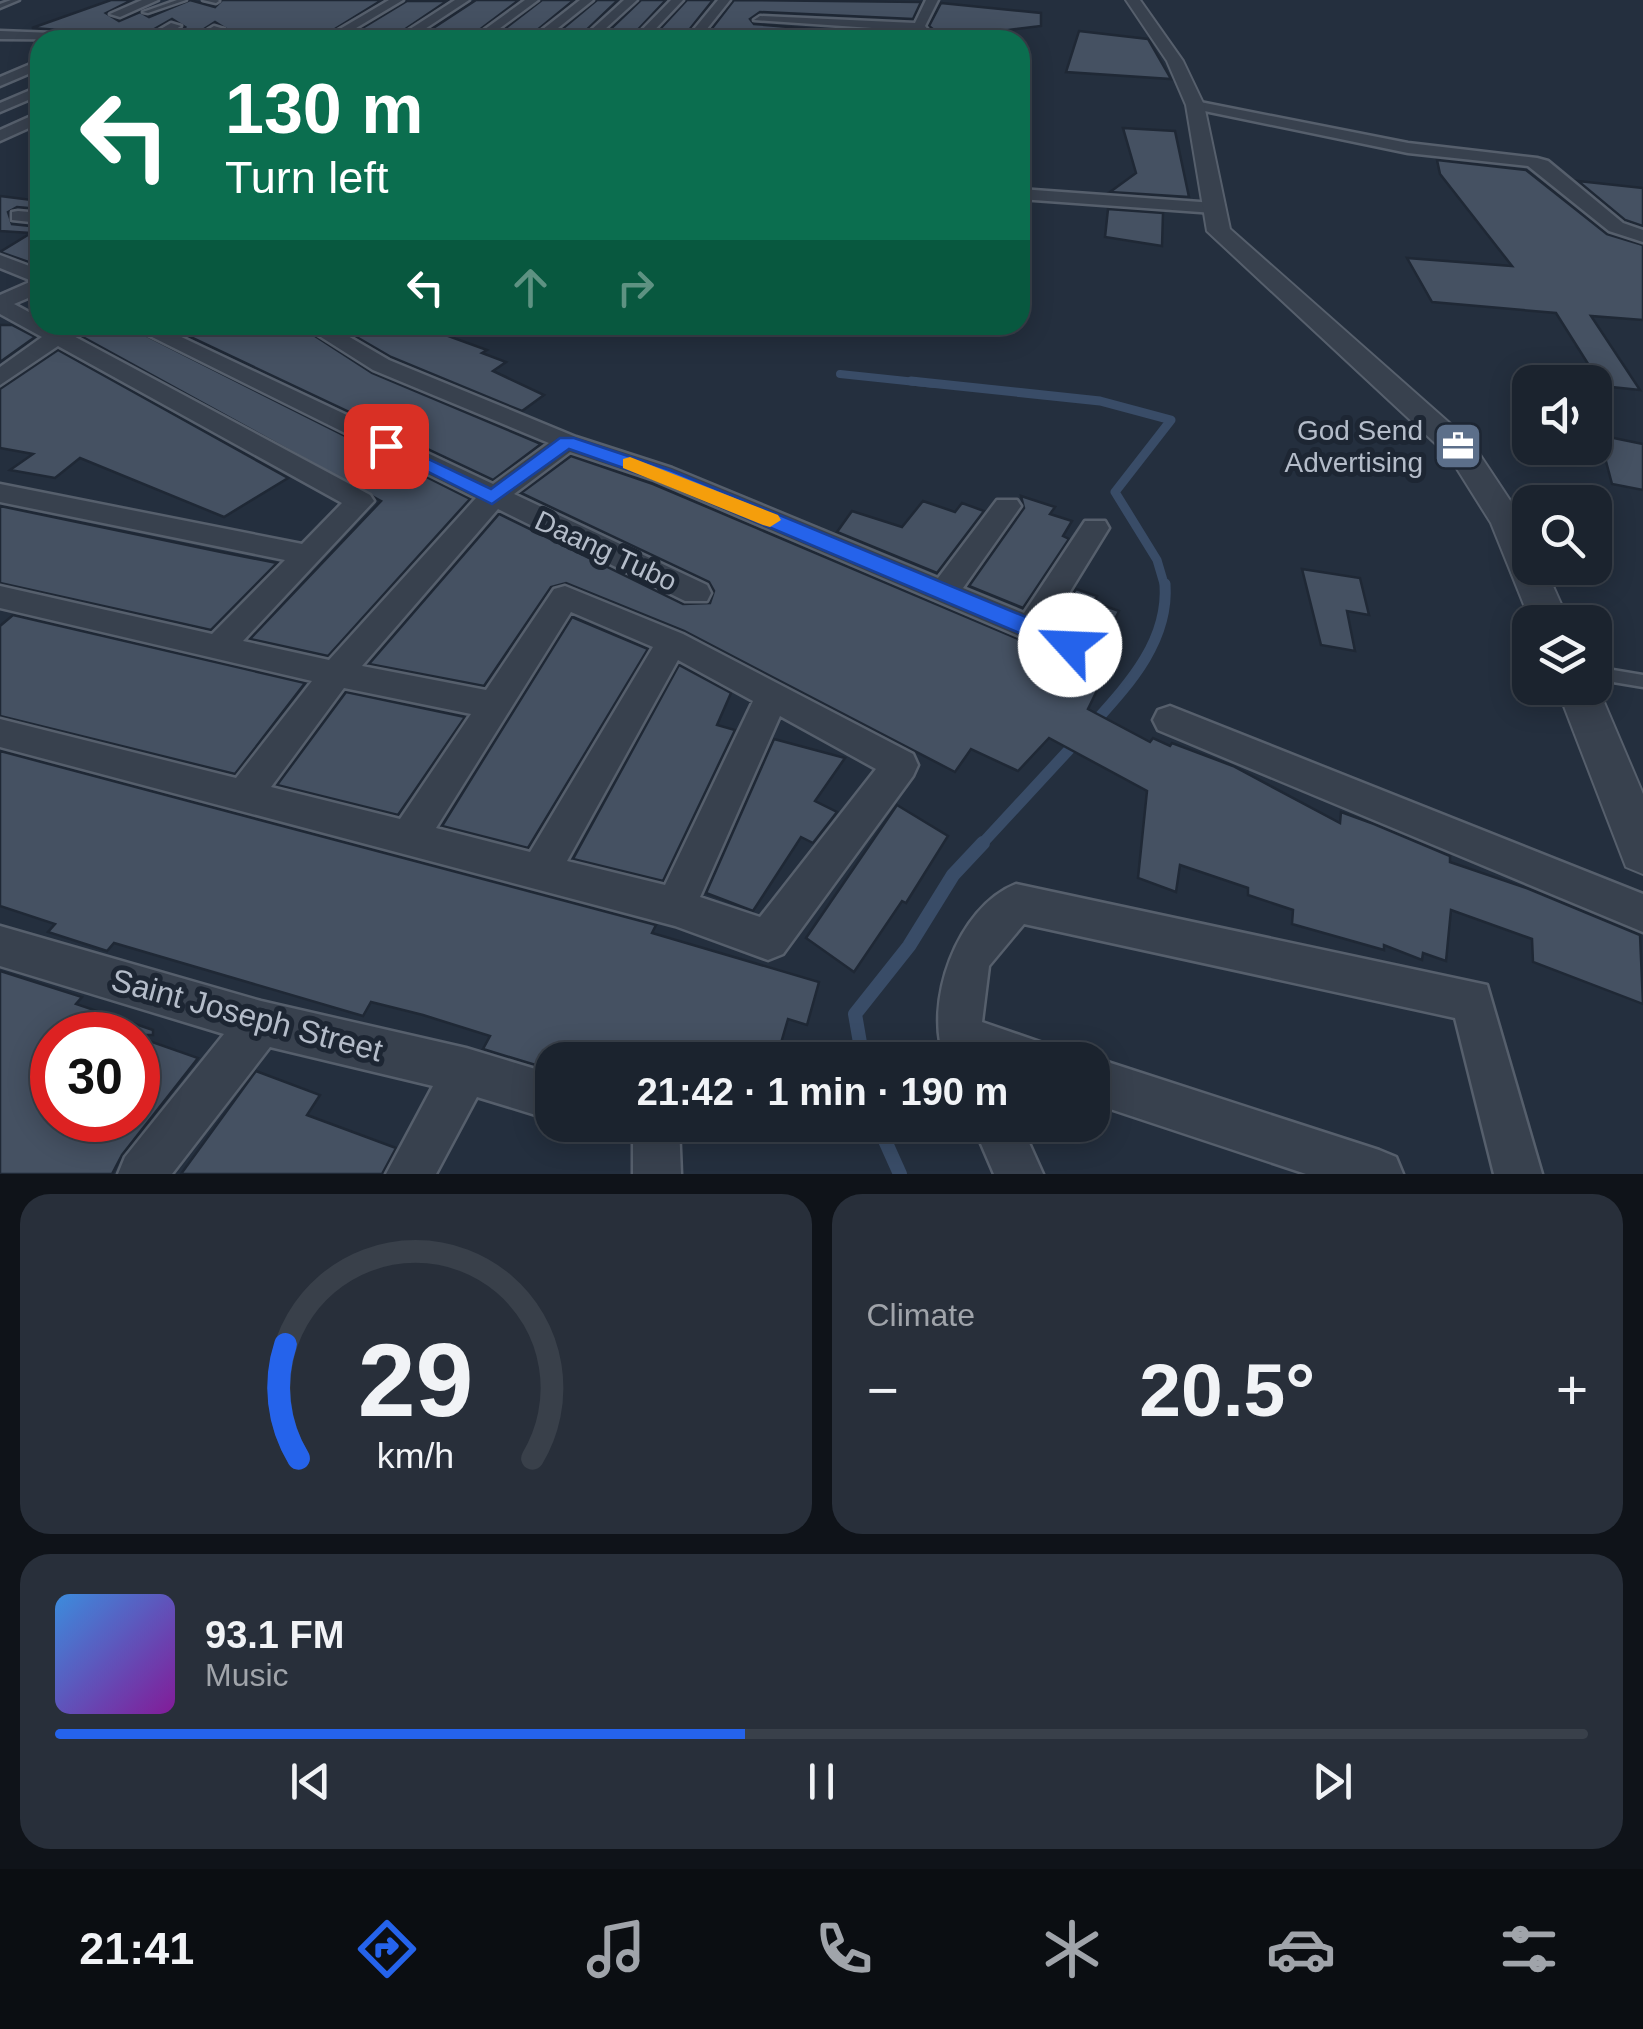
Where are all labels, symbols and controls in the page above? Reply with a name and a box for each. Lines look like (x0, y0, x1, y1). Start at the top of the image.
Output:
icon: left (60, 70, 190, 200)
text: 130 m (225, 70, 423, 148)
text: Turn left (225, 152, 388, 203)
icon: left (398, 260, 453, 315)
icon: ahead (503, 260, 558, 315)
icon: right (608, 260, 663, 315)
map controls (1512, 365, 1612, 705)
button: sound (1512, 365, 1612, 465)
pin (344, 404, 429, 489)
place label: God Send Advertising (1284, 415, 1423, 478)
icon: arrive (359, 419, 414, 474)
office icon: God Send Advertising (1432, 420, 1484, 472)
button: search (1512, 485, 1612, 585)
street label: Daang Tubo (530, 505, 682, 597)
position arrow (1018, 593, 1122, 697)
button: layers (1512, 605, 1612, 705)
street label: Saint Joseph Street (107, 961, 387, 1069)
speed limit sign: 30 (30, 1012, 160, 1142)
text: 21:42 · 1 min · 190 m (637, 1071, 1008, 1113)
text: Climate (867, 1297, 975, 1333)
text: 29 (358, 1322, 474, 1438)
text: 20.5° (1139, 1348, 1315, 1432)
text: − (867, 1359, 899, 1421)
text: + (1556, 1359, 1588, 1421)
text: km/h (377, 1436, 454, 1476)
text: 93.1 FM (205, 1614, 344, 1656)
text: Music (205, 1657, 289, 1693)
icon: previous (283, 1754, 338, 1809)
icon: pause (794, 1754, 849, 1809)
icon: next (1305, 1754, 1360, 1809)
icon: directions (352, 1914, 422, 1984)
icon: music (581, 1914, 651, 1984)
icon: phone (809, 1914, 879, 1984)
icon: climate (1037, 1914, 1107, 1984)
icon: car (1266, 1914, 1336, 1984)
icon: filters (1494, 1914, 1564, 1984)
text: 21:41 (79, 1923, 194, 1974)

